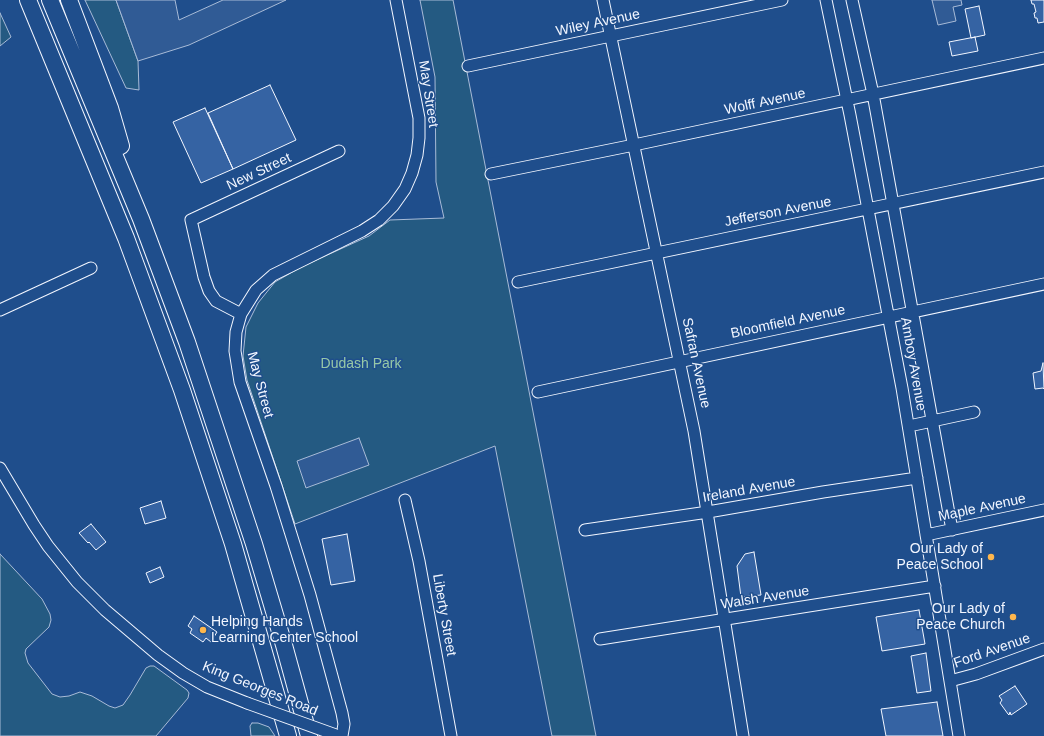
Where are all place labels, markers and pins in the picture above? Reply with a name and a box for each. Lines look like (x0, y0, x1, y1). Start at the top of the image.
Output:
place label: Our Lady of Peace School (897, 541, 983, 574)
marker: Our Lady of Peace School (986, 552, 996, 562)
place label: Our Lady of Peace Church (916, 601, 1005, 634)
marker: Our Lady of Peace Church (1008, 612, 1018, 622)
place label: Helping Hands Learning Center School (211, 614, 358, 646)
marker: Helping Hands Learning Center School (198, 625, 208, 635)

